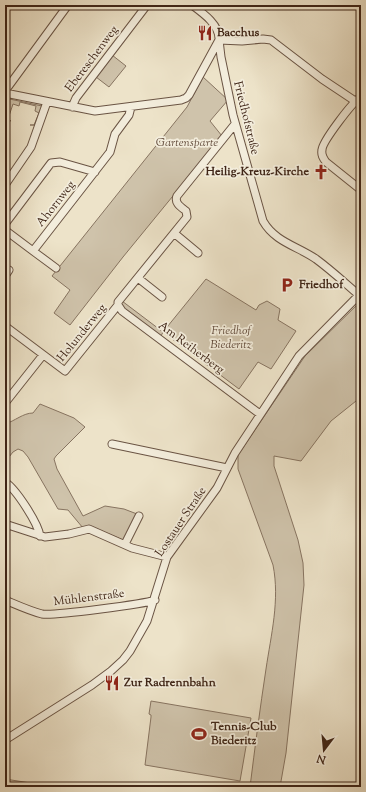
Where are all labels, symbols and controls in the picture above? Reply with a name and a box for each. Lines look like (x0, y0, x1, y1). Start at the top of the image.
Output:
street label: Ebereschenweg (61, 22, 123, 96)
restaurant icon: Bacchus (196, 24, 214, 42)
place label: Bacchus (216, 24, 260, 42)
street label: Friedhofstraße (228, 79, 264, 157)
park label: Gartensparte (156, 134, 218, 152)
place label: Heilig-Kreuz-Kirche (204, 163, 309, 181)
church icon: Heilig-Kreuz-Kirche (312, 163, 330, 181)
street label: Ahornweg (32, 177, 80, 231)
parking icon: Friedhof (278, 276, 296, 294)
place label: Friedhof (298, 276, 344, 294)
street label: Holunderweg (53, 300, 111, 366)
street label: Am Reiherberg (154, 317, 228, 379)
park label: Friedhof Biederitz (210, 322, 252, 354)
street label: Lostauer Straße (151, 483, 211, 561)
street label: Mühlenstraße (52, 585, 126, 611)
restaurant icon: Zur Radrennbahn (103, 674, 121, 692)
place label: Zur Radrennbahn (123, 674, 217, 692)
place label: Tennis-Club Biederitz (210, 718, 277, 750)
sports icon: Tennis-Club Biederitz (190, 725, 208, 743)
north arrow (304, 730, 344, 770)
text: N (315, 750, 329, 768)

